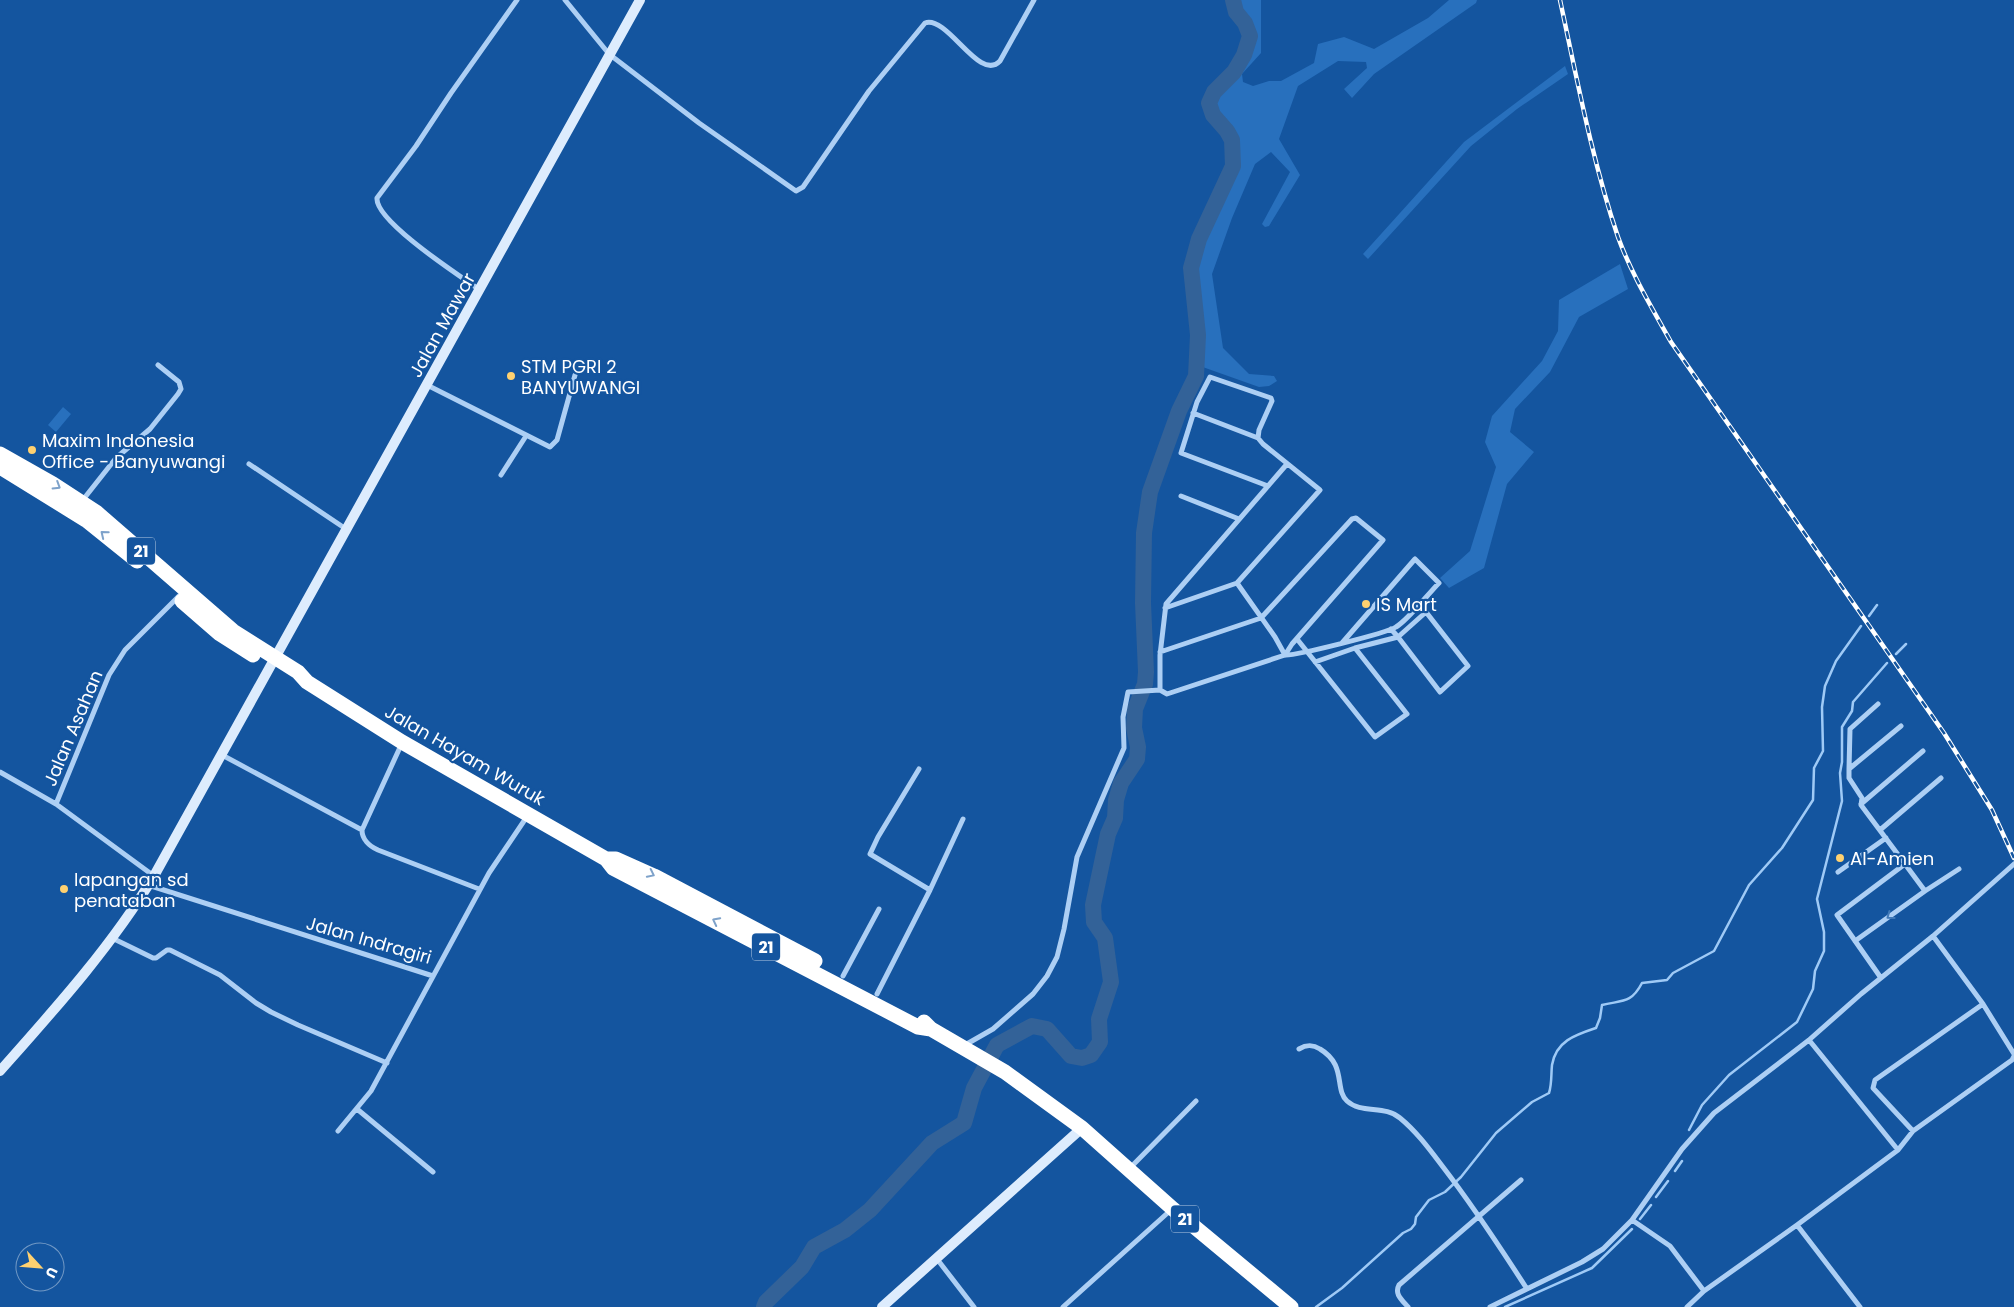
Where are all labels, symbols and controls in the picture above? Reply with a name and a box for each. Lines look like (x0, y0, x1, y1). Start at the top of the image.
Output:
street label: Jalan Mawar (403, 268, 481, 382)
place label: STM PGRI 2 BANYUWANGI (521, 354, 640, 400)
marker: STM PGRI 2 BANYUWANGI (505, 370, 517, 382)
place label: Maxim Indonesia Office - Banyuwangi (42, 428, 225, 474)
marker: Maxim Indonesia Office - Banyuwangi (26, 444, 38, 456)
one-way arrow (52, 480, 61, 490)
one-way arrow (101, 531, 110, 540)
road number: 21 (127, 538, 155, 564)
place label: IS Mart (1376, 592, 1437, 617)
marker: IS Mart (1360, 598, 1372, 610)
street label: Jalan Asahan (37, 666, 109, 790)
street label: Jalan Hayam Wuruk (380, 699, 550, 812)
place label: Al-Amien (1850, 846, 1934, 871)
marker: Al-Amien (1834, 852, 1846, 864)
place label: lapangan sd penataban (74, 867, 189, 913)
one-way arrow (646, 868, 655, 878)
marker: lapangan sd penataban (58, 883, 70, 895)
street label: Jalan Indragiri (303, 910, 435, 970)
one-way arrow (1886, 910, 1896, 919)
one-way arrow (712, 917, 721, 927)
road number: 21 (752, 934, 780, 960)
road number: 21 (1171, 1206, 1199, 1232)
north arrow (15, 1242, 65, 1292)
text: U (40, 1264, 63, 1282)

